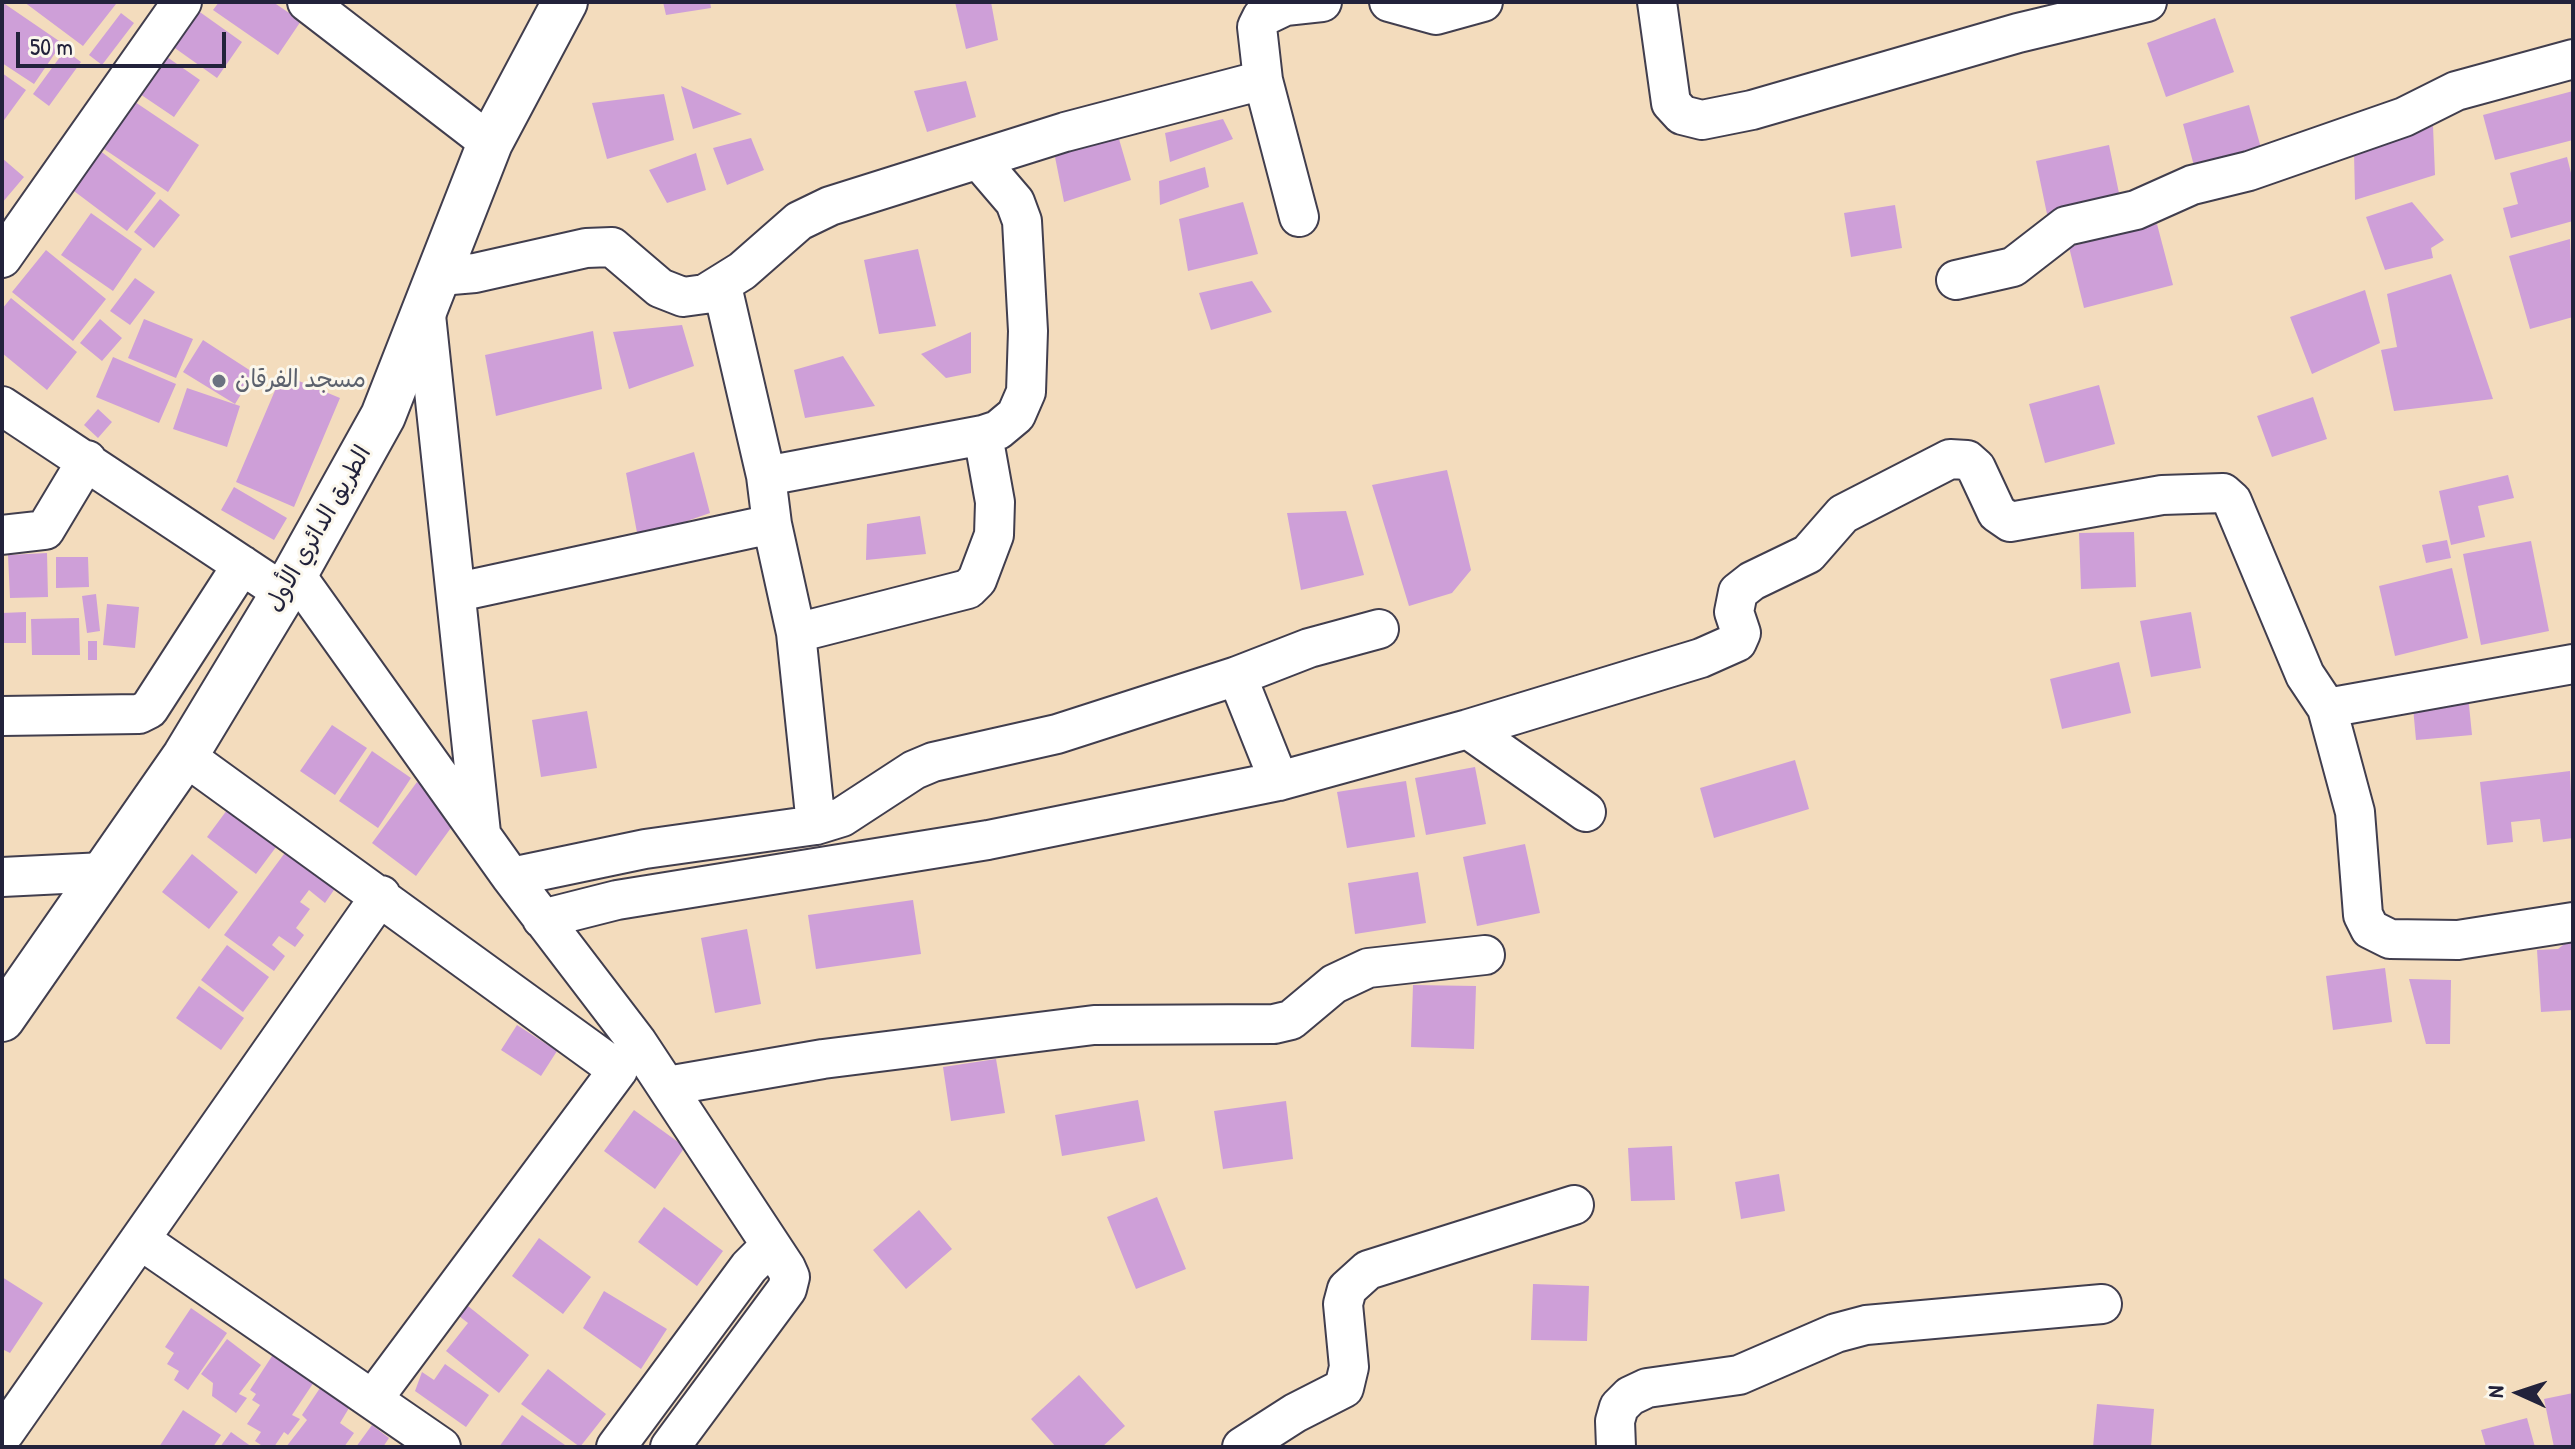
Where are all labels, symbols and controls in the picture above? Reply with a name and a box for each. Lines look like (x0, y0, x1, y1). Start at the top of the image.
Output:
scale bar (20, 16, 230, 66)
text: 50 m (30, 30, 73, 62)
place label: مسجد الفرقان (235, 367, 366, 395)
marker: مسجد الفرقان (210, 372, 228, 390)
street label: الطريق الدائري الأول (260, 441, 378, 617)
north arrow (2479, 1353, 2559, 1433)
text: N (2480, 1385, 2510, 1398)

